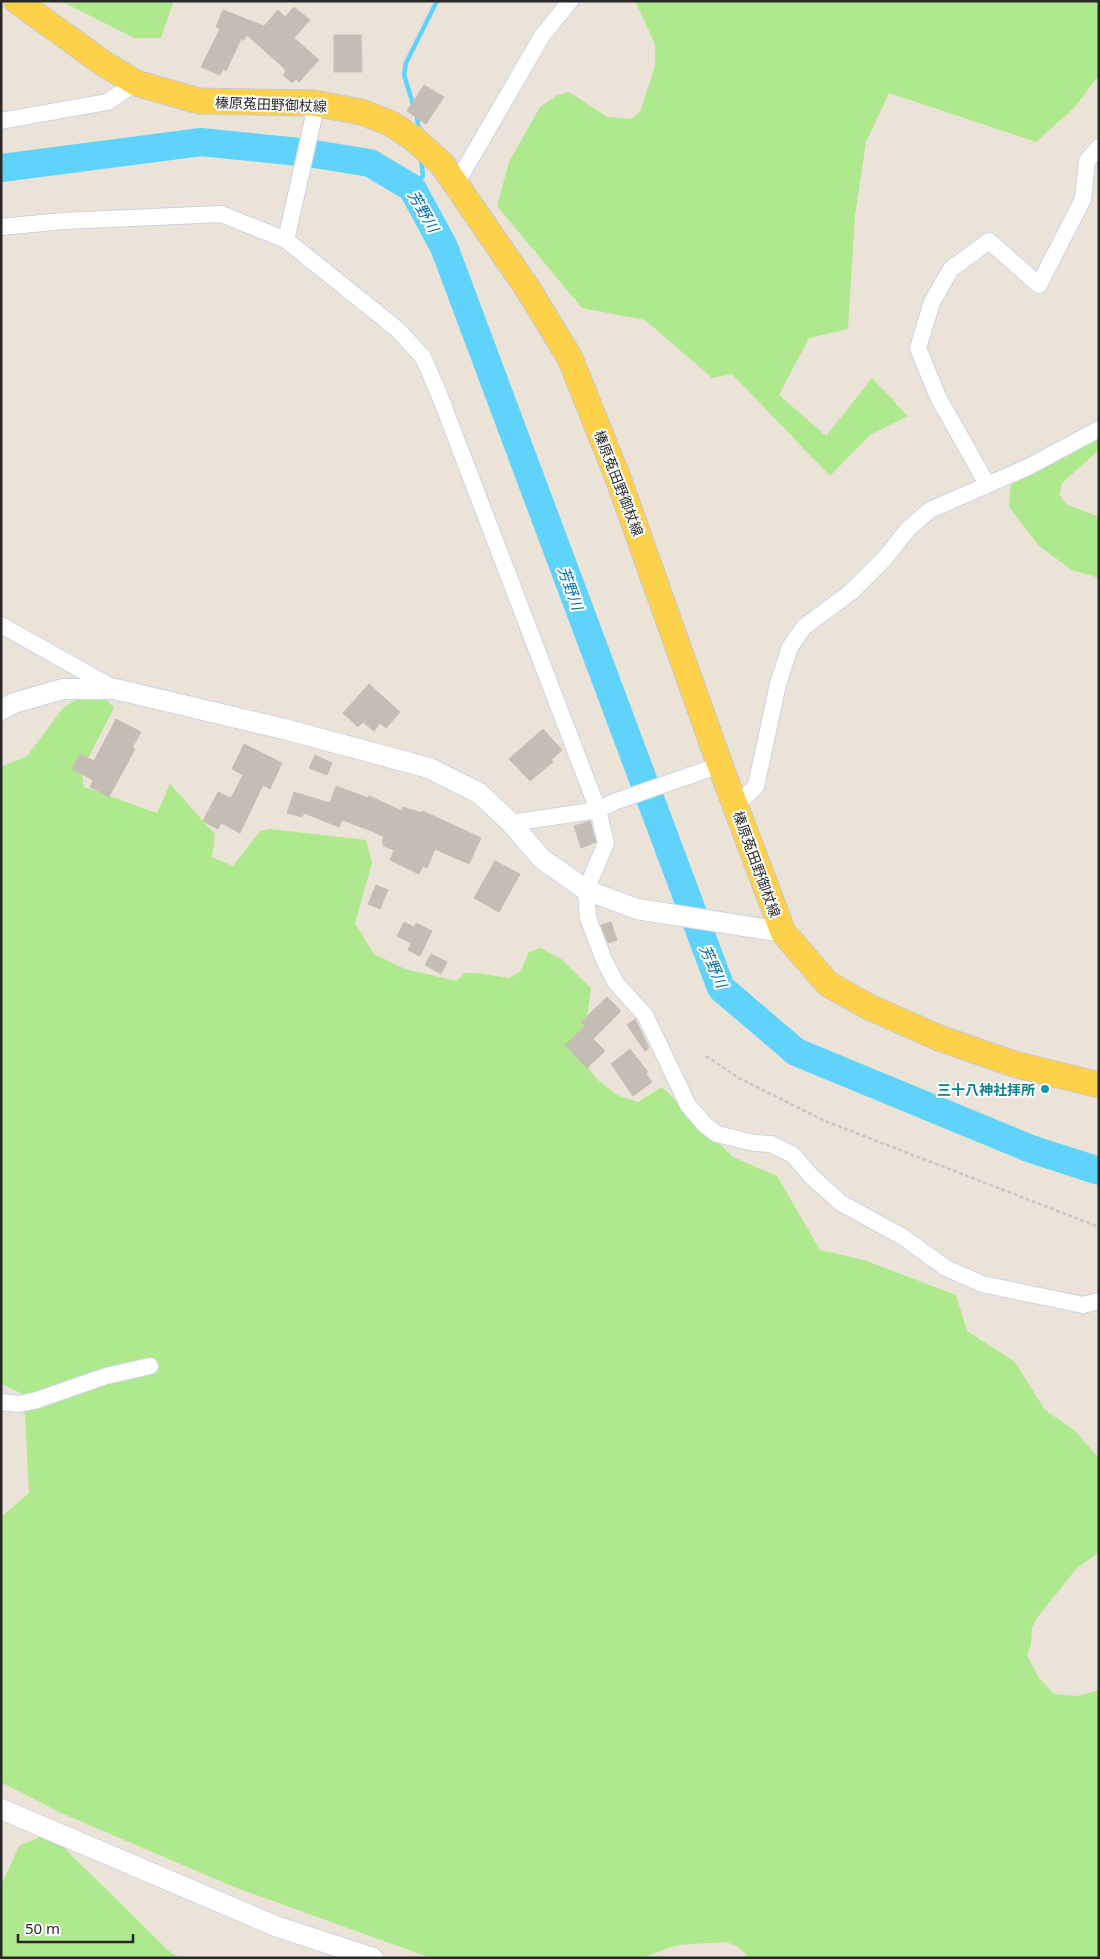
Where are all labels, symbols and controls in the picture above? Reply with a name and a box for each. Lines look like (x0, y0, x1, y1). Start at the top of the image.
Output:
street label: 榛原菟田野御杖線 (215, 93, 327, 115)
water label: 芳野川 (404, 187, 445, 237)
street label: 榛原菟田野御杖線 (590, 427, 648, 539)
water label: 芳野川 (554, 563, 589, 614)
street label: 榛原菟田野御杖線 (729, 808, 785, 920)
water label: 芳野川 (696, 941, 733, 992)
place label: 三十八神社拝所 (937, 1080, 1035, 1099)
marker: 三十八神社拝所 (1039, 1083, 1051, 1095)
scale bar (18, 1912, 132, 1944)
text: 50 m (25, 1918, 60, 1938)

